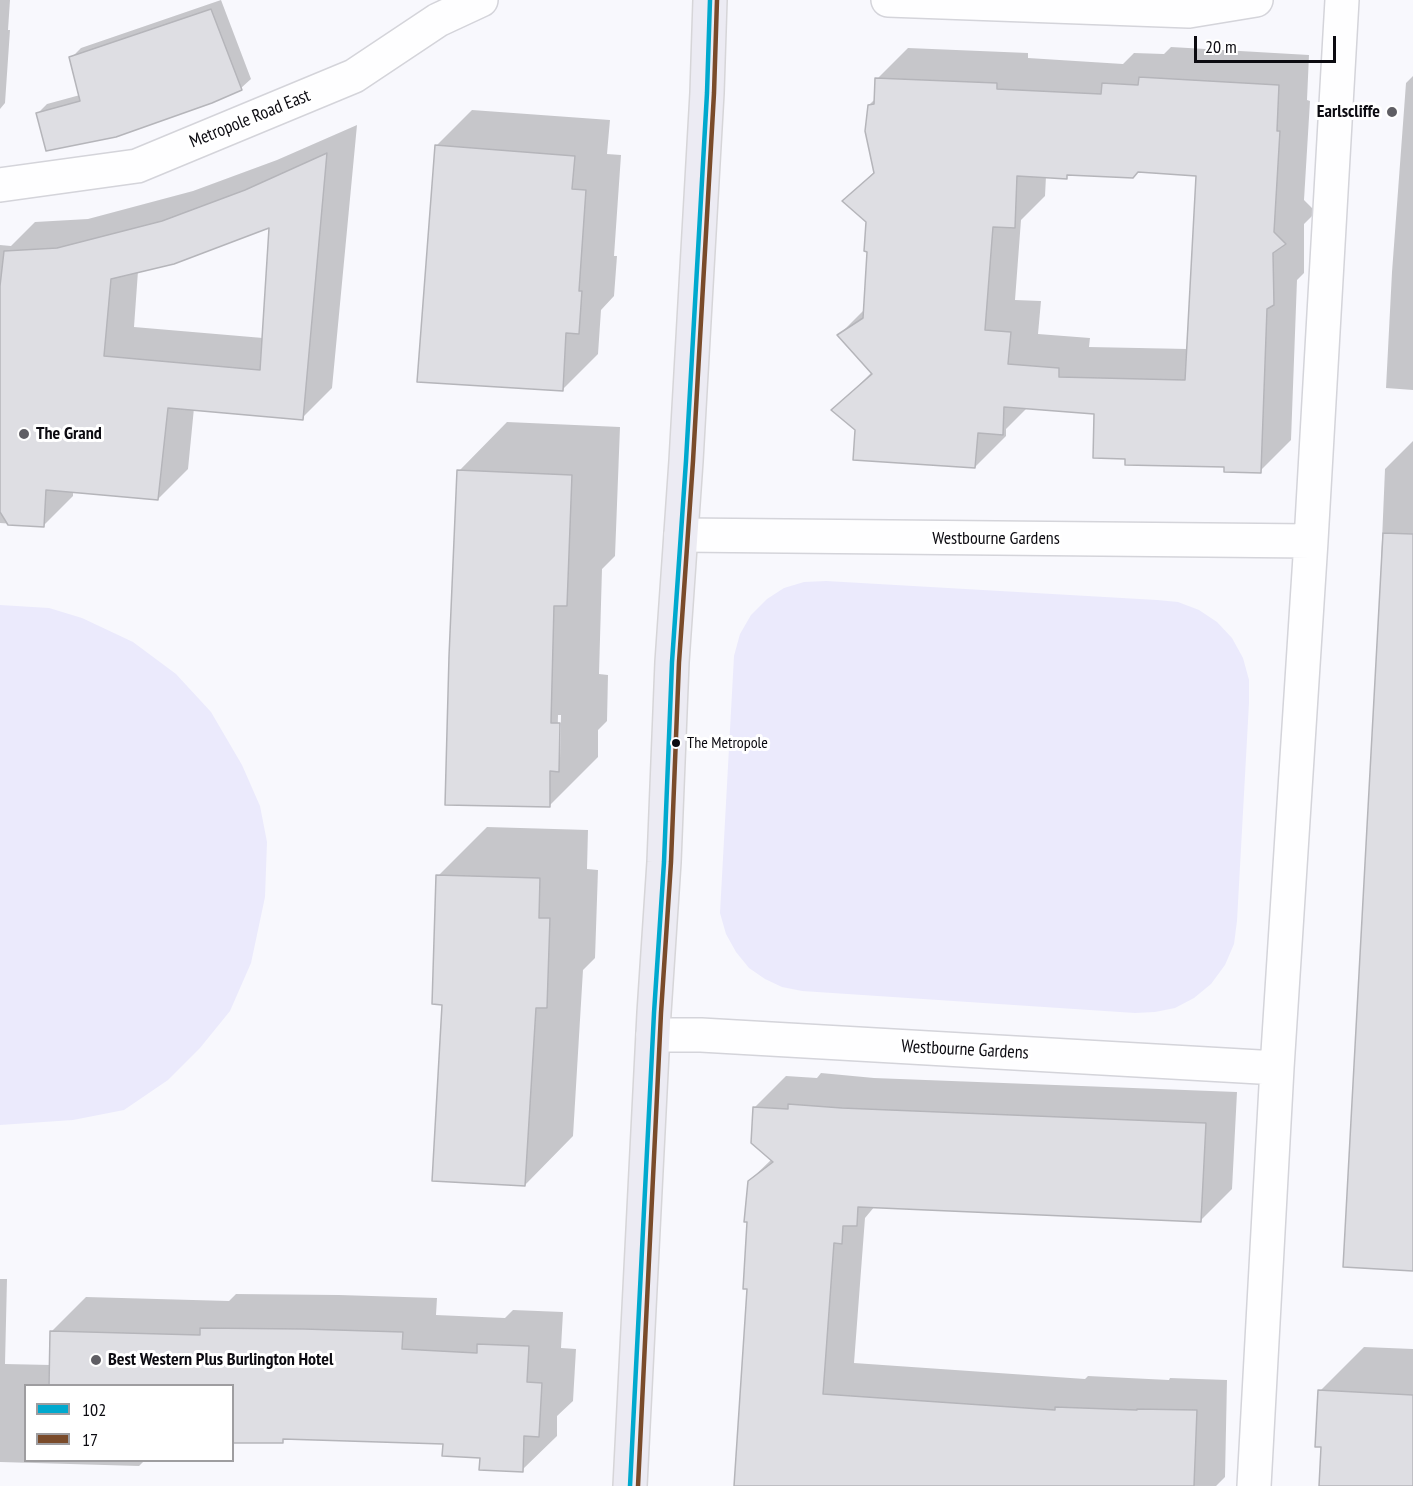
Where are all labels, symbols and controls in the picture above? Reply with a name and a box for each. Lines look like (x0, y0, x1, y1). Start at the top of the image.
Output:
scale bar (1197, 24, 1340, 62)
text: 20 m (1205, 35, 1237, 58)
street label: Metropole Road East (187, 85, 313, 153)
place label: Earlscliffe (1317, 101, 1380, 123)
marker: Earlscliffe (1385, 105, 1399, 119)
place label: The Grand (36, 423, 102, 445)
marker: The Grand (17, 427, 31, 441)
street label: Westbourne Gardens (932, 528, 1060, 550)
place label: The Metropole (687, 733, 768, 753)
marker: The Metropole (670, 737, 682, 749)
street label: Westbourne Gardens (901, 1036, 1029, 1064)
place label: Best Western Plus Burlington Hotel (108, 1349, 333, 1371)
marker: Best Western Plus Burlington Hotel (89, 1353, 103, 1367)
legend (24, 1384, 234, 1462)
text: 102 (82, 1398, 106, 1421)
text: 17 (82, 1428, 98, 1451)

